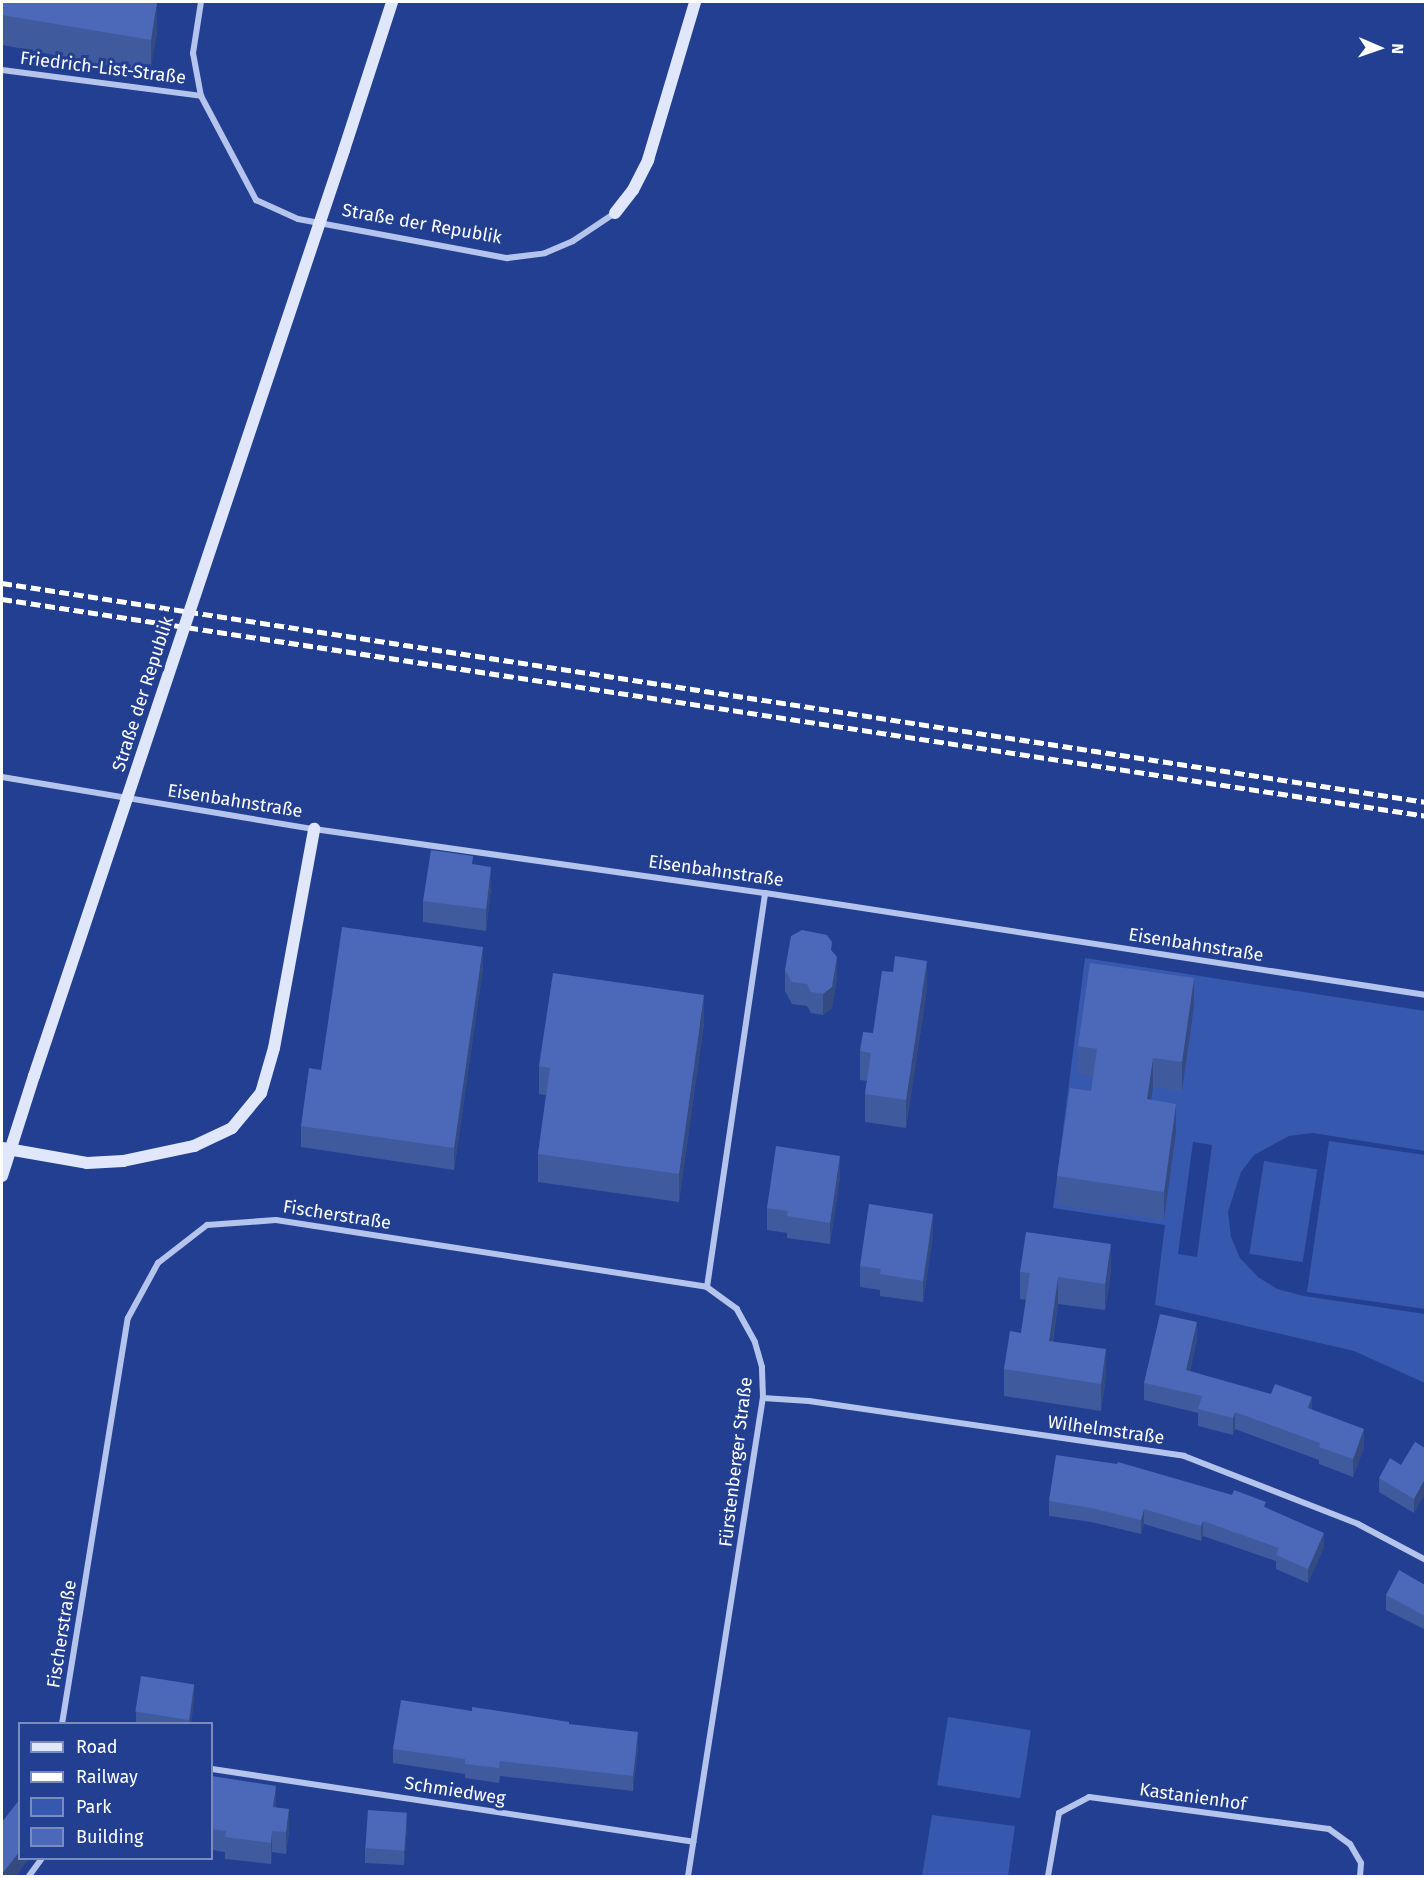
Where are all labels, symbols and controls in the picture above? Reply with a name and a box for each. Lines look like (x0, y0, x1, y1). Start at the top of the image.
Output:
north arrow (1349, 18, 1409, 78)
text: N (1388, 43, 1407, 54)
street label: Friedrich-List-Straße (19, 47, 187, 89)
street label: Straße der Republik (340, 199, 504, 249)
street label: Straße der Republik (108, 614, 178, 774)
street label: Eisenbahnstraße (166, 780, 304, 822)
street label: Eisenbahnstraße (647, 851, 785, 891)
street label: Eisenbahnstraße (1127, 924, 1265, 966)
street label: Fischerstraße (282, 1196, 392, 1234)
street label: Fürstenberger Straße (715, 1376, 757, 1548)
street label: Wilhelmstraße (1046, 1411, 1166, 1449)
street label: Fischerstraße (43, 1579, 81, 1689)
legend (18, 1722, 213, 1860)
text: Road (76, 1736, 118, 1758)
text: Railway (76, 1766, 138, 1788)
street label: Schmiedweg (403, 1772, 507, 1810)
street label: Kastanienhof (1138, 1779, 1248, 1815)
text: Park (76, 1796, 111, 1818)
text: Building (76, 1826, 143, 1848)

